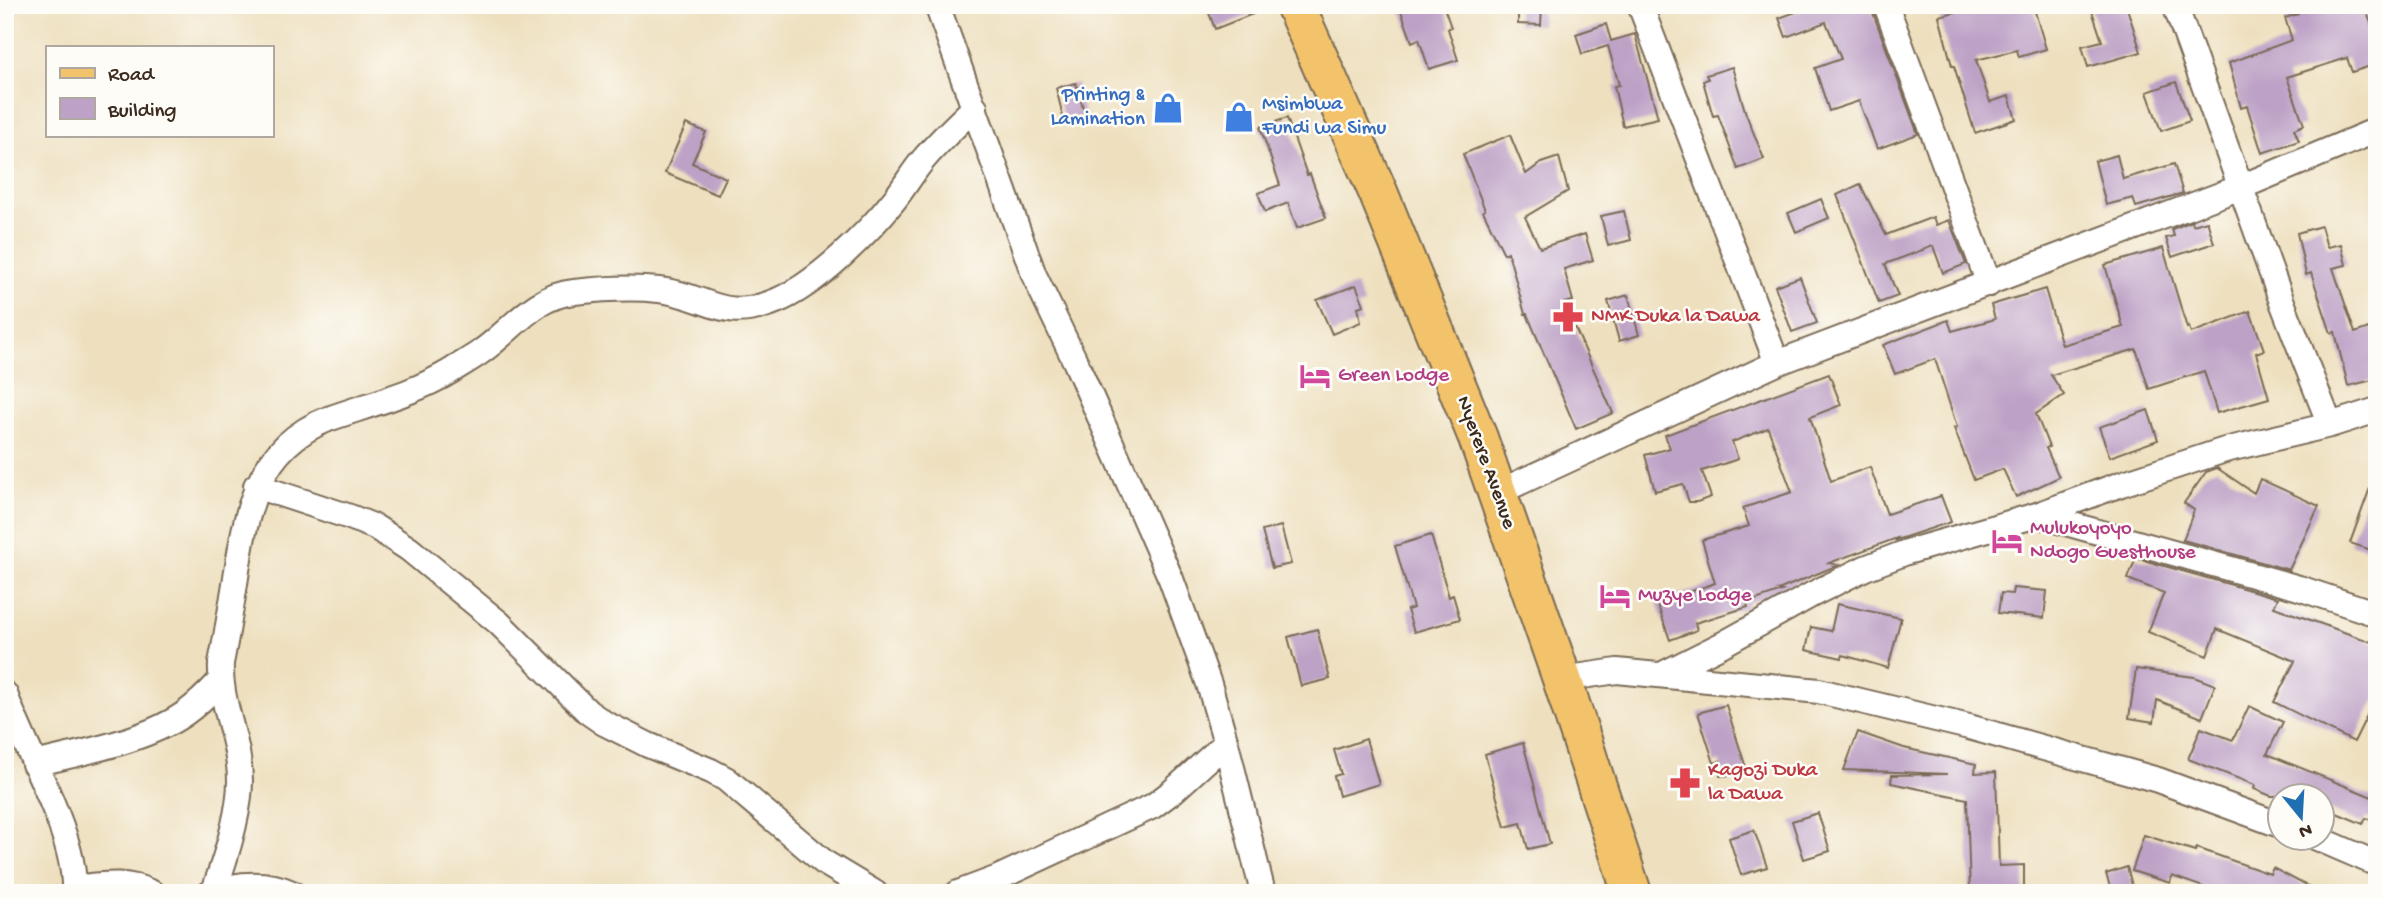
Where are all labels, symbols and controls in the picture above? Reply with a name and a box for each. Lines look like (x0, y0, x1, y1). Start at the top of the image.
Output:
legend (46, 46, 273, 136)
text: Road (108, 64, 156, 89)
place label: Printing & Lamination (1051, 84, 1145, 133)
shop icon: Printing & Lamination (1151, 91, 1185, 125)
place label: Msimbwa Fundi wa Simu (1261, 93, 1387, 142)
text: Building (107, 100, 177, 125)
shop icon: Msimbwa Fundi wa Simu (1222, 100, 1256, 134)
pharmacy icon: NMK Duka la Dawa (1551, 300, 1585, 334)
place label: NMK Duka la Dawa (1591, 305, 1761, 330)
hotel icon: Green Lodge (1298, 359, 1332, 393)
place label: Green Lodge (1338, 364, 1450, 389)
street label: Nyerere Avenue (1449, 393, 1521, 534)
place label: Mulukoyoyo Ndogo Guesthouse (2030, 517, 2197, 566)
hotel icon: Mulukoyoyo Ndogo Guesthouse (1990, 524, 2024, 558)
hotel icon: Muzye Lodge (1598, 579, 1632, 613)
place label: Muzye Lodge (1638, 584, 1753, 609)
place label: Kagozi Duka la Dawa (1708, 759, 1819, 808)
pharmacy icon: Kagozi Duka la Dawa (1668, 766, 1702, 800)
north arrow (2266, 782, 2336, 852)
text: N (2296, 817, 2315, 843)

